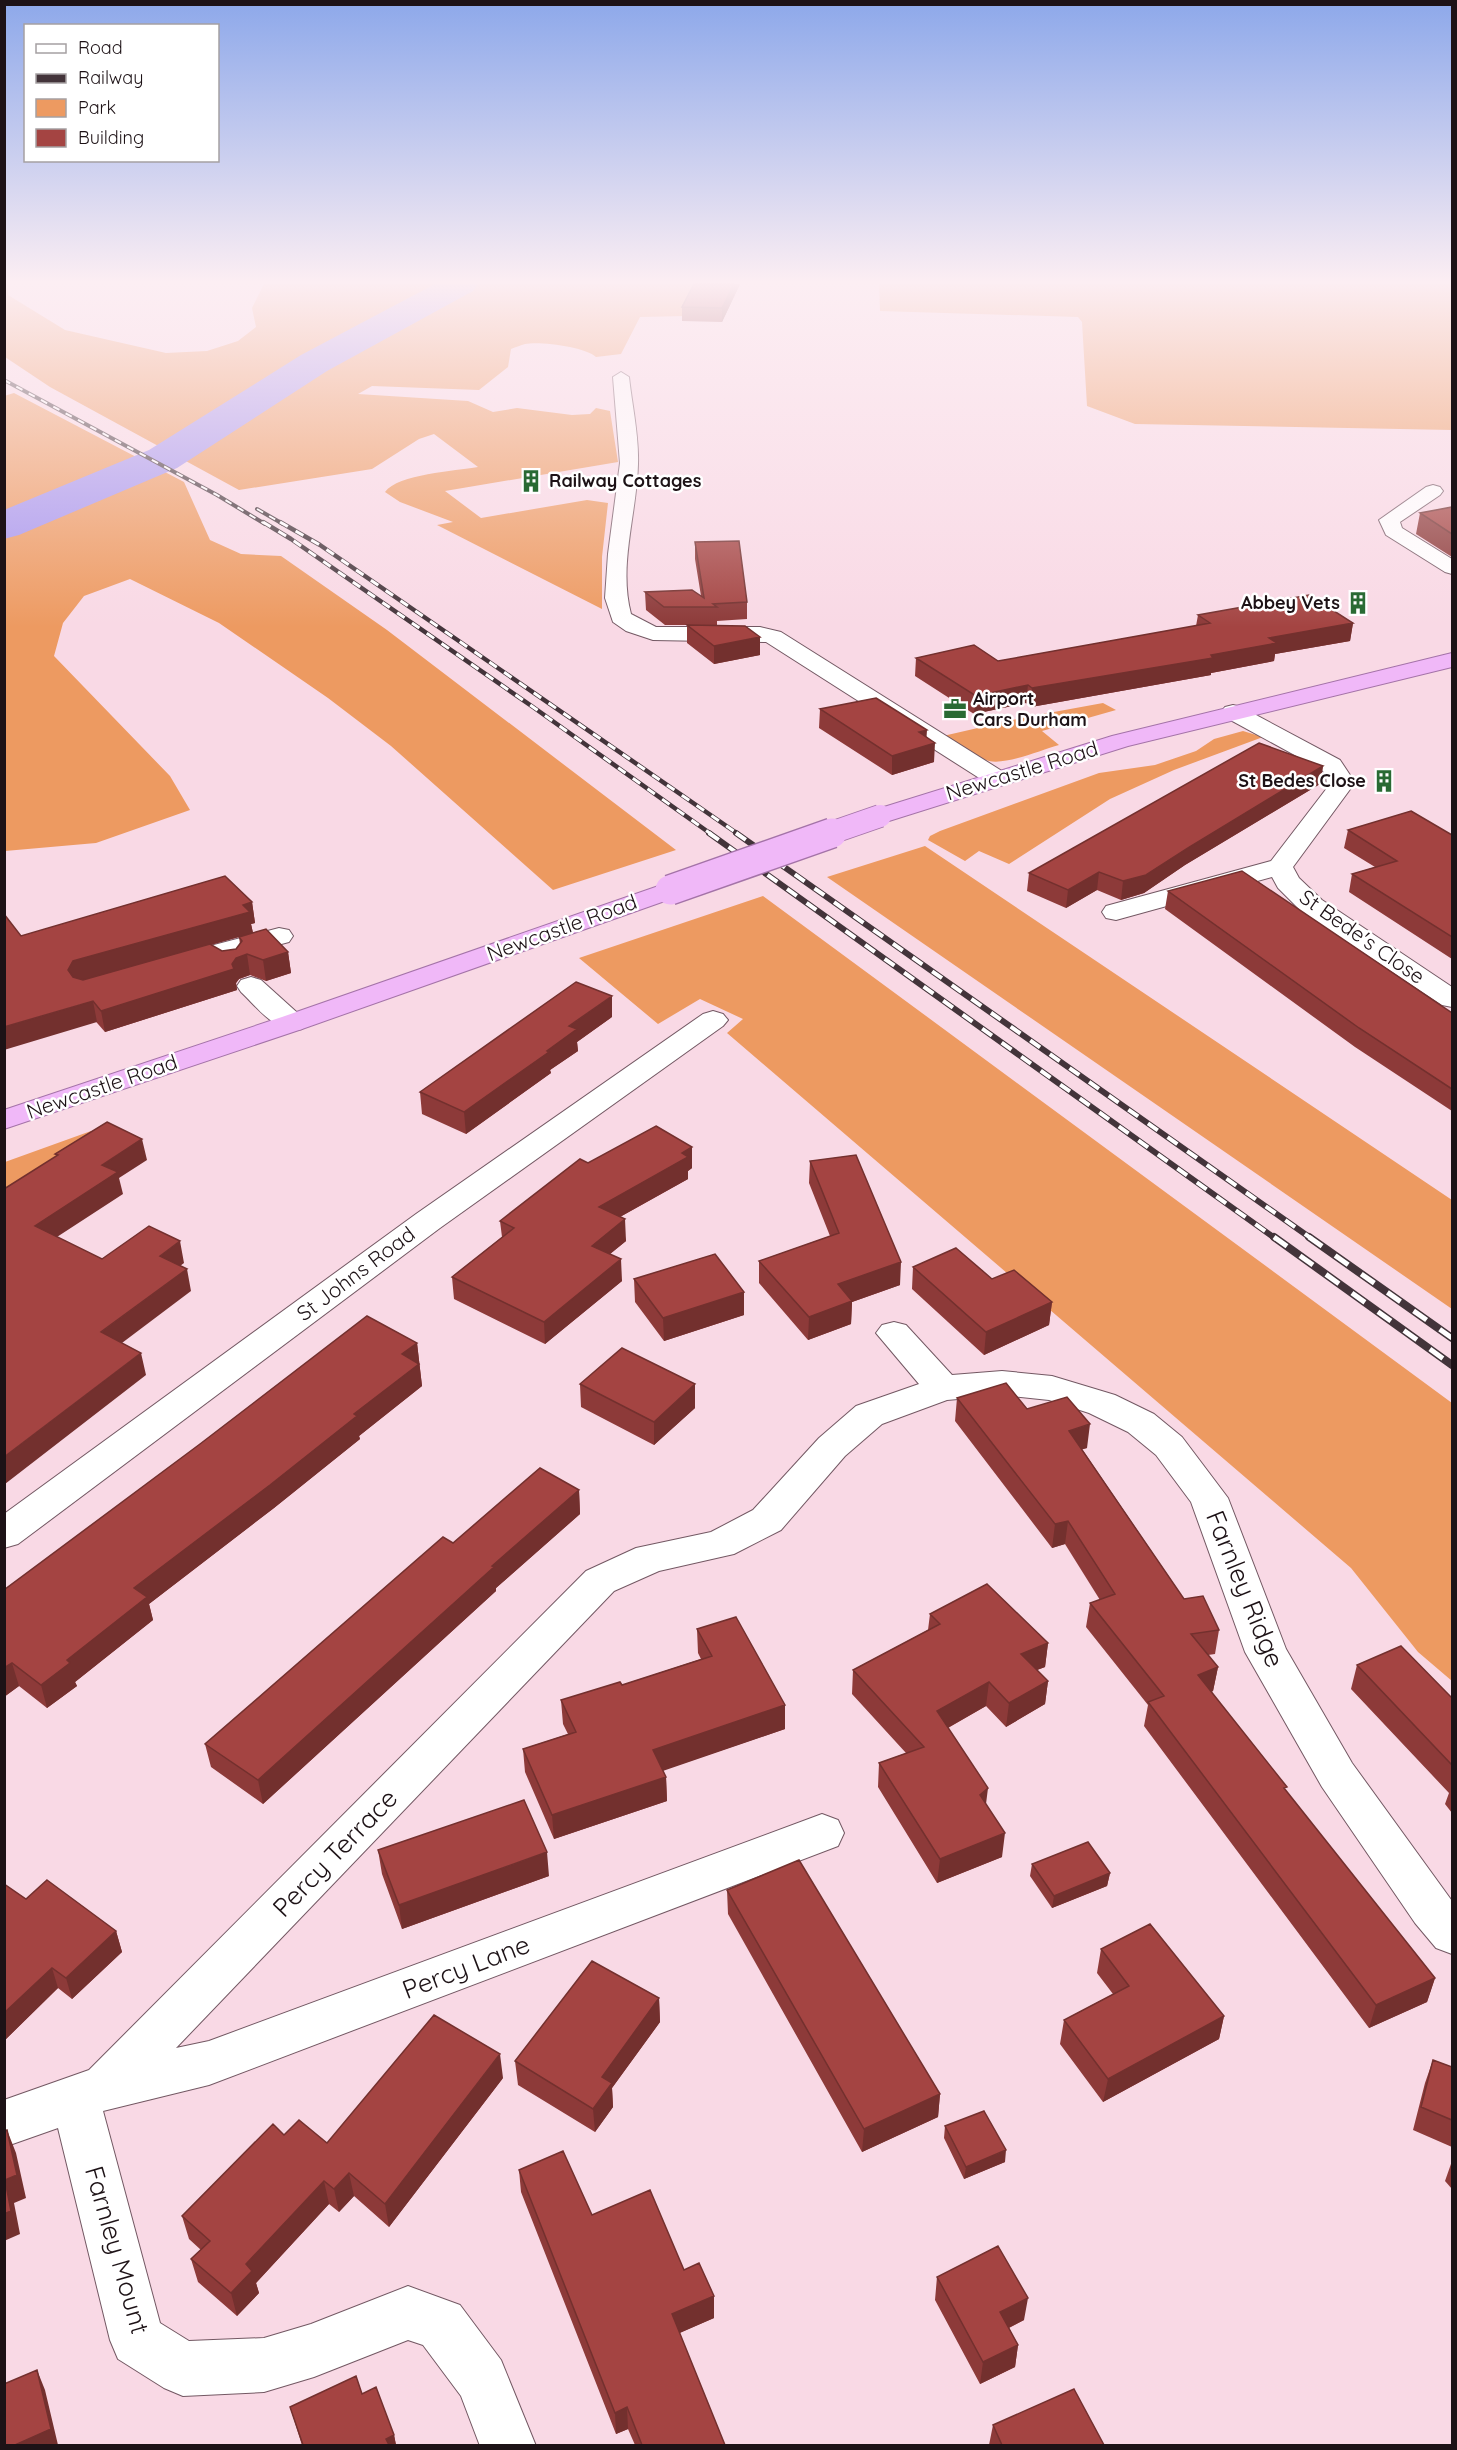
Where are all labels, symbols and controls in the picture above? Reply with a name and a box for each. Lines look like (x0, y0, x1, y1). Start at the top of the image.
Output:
legend (24, 24, 219, 162)
text: Road (78, 36, 123, 59)
text: Railway (78, 66, 144, 89)
text: Park (78, 96, 116, 119)
text: Building (78, 126, 144, 149)
building icon: Railway Cottages (518, 468, 544, 494)
place label: Railway Cottages (549, 469, 702, 492)
building icon: Abbey Vets (1345, 590, 1371, 616)
place label: Abbey Vets (1241, 591, 1340, 614)
place label: Airport Cars Durham (973, 687, 1087, 731)
office icon: Airport Cars Durham (942, 696, 968, 722)
street label: Newcastle Road (942, 735, 1101, 806)
building icon: St Bedes Close (1371, 768, 1397, 794)
place label: St Bedes Close (1238, 769, 1366, 792)
street label: St Bede's Close (1295, 883, 1430, 989)
street label: Newcastle Road (483, 888, 640, 966)
street label: Newcastle Road (23, 1048, 181, 1124)
street label: St Johns Road (291, 1220, 420, 1326)
street label: Farnley Ridge (1199, 1506, 1292, 1672)
street label: Percy Terrace (265, 1782, 404, 1924)
street label: Percy Lane (397, 1927, 534, 2006)
street label: Farnley Mount (78, 2162, 157, 2338)

